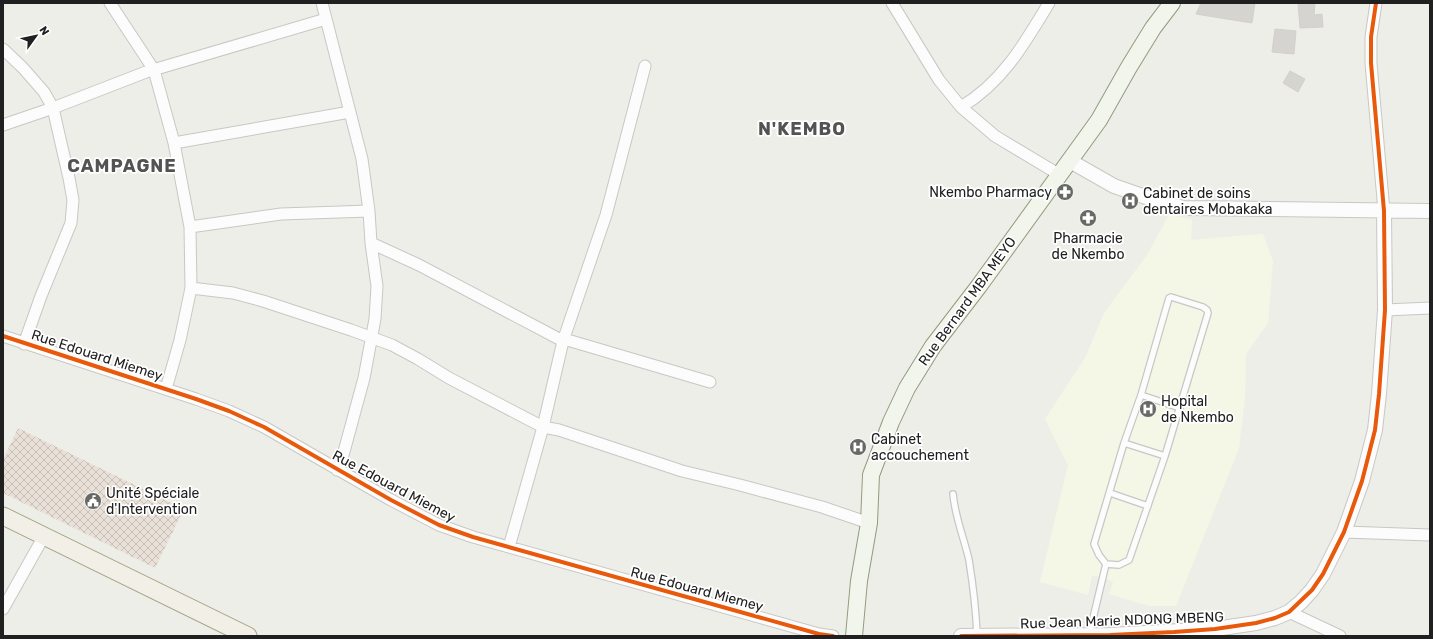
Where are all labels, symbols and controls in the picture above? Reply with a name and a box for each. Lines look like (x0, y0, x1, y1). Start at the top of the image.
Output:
north arrow (16, 16, 56, 56)
text: N (36, 24, 52, 38)
district label: N'KEMBO (758, 118, 846, 140)
district label: CAMPAGNE (67, 155, 177, 177)
pharmacy icon: Nkembo Pharmacy (1055, 182, 1075, 202)
place label: Nkembo Pharmacy (929, 184, 1052, 201)
place label: Cabinet de soins dentaires Mobakaka (1143, 185, 1273, 218)
hospital icon: Cabinet de soins dentaires Mobakaka (1120, 191, 1140, 211)
pharmacy icon: Pharmacie de Nkembo (1078, 208, 1098, 228)
place label: Pharmacie de Nkembo (1052, 230, 1124, 263)
street label: Rue Bernard MBA MEYO (915, 234, 1020, 369)
street label: Rue Edouard Miemey (29, 326, 165, 385)
place label: Hopital de Nkembo (1161, 393, 1234, 426)
hospital icon: Hopital de Nkembo (1138, 399, 1158, 419)
place label: Cabinet accouchement (871, 431, 969, 464)
hospital icon: Cabinet accouchement (848, 437, 868, 457)
street label: Rue Edouard Miemey (329, 447, 458, 526)
place label: Unité Spéciale d'Intervention (106, 485, 200, 518)
public building icon: Unité Spéciale d'Intervention (83, 491, 103, 511)
street label: Rue Edouard Miemey (629, 564, 765, 615)
street label: Rue Jean Marie NDONG MBENG (1020, 608, 1224, 633)

